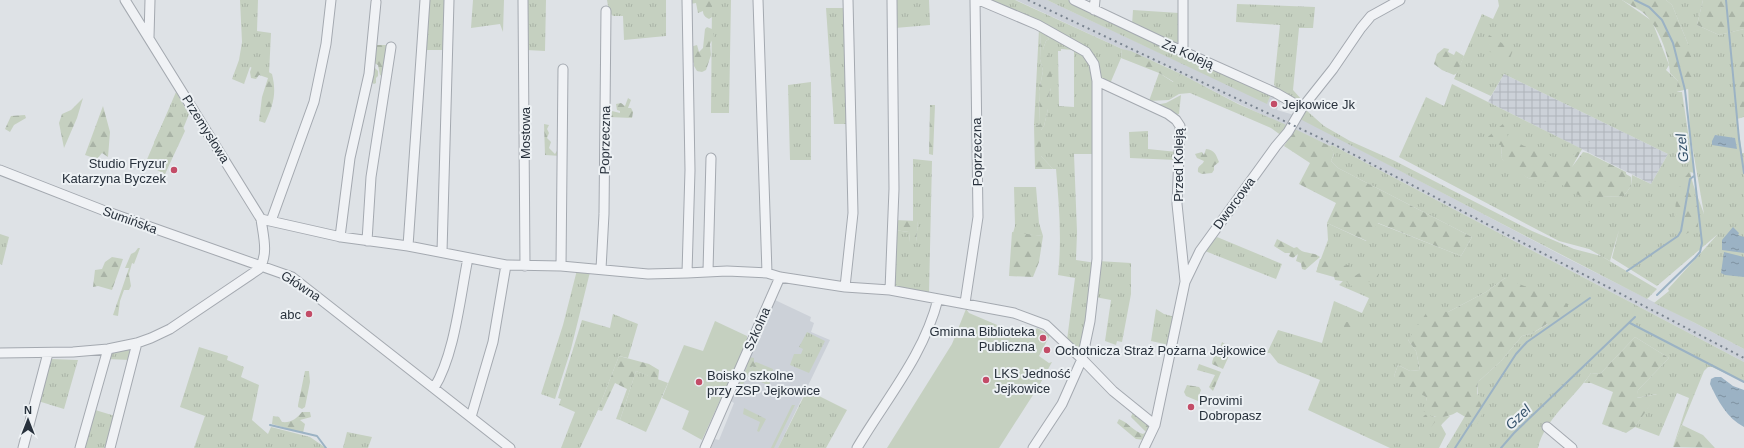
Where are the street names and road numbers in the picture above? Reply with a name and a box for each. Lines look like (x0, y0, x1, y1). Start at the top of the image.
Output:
street label: Za Koleją (1160, 36, 1217, 72)
street label: Przemysłowa (179, 92, 233, 166)
street label: Poprzeczna (597, 105, 613, 174)
street label: Mostowa (518, 106, 533, 159)
street label: Poprzeczna (969, 117, 985, 186)
street label: Przed Koleją (1171, 127, 1186, 202)
street label: Dworcowa (1210, 173, 1258, 232)
street label: Sumińska (101, 203, 160, 237)
street label: Główna (278, 268, 324, 305)
street label: Szkolna (741, 304, 774, 353)

